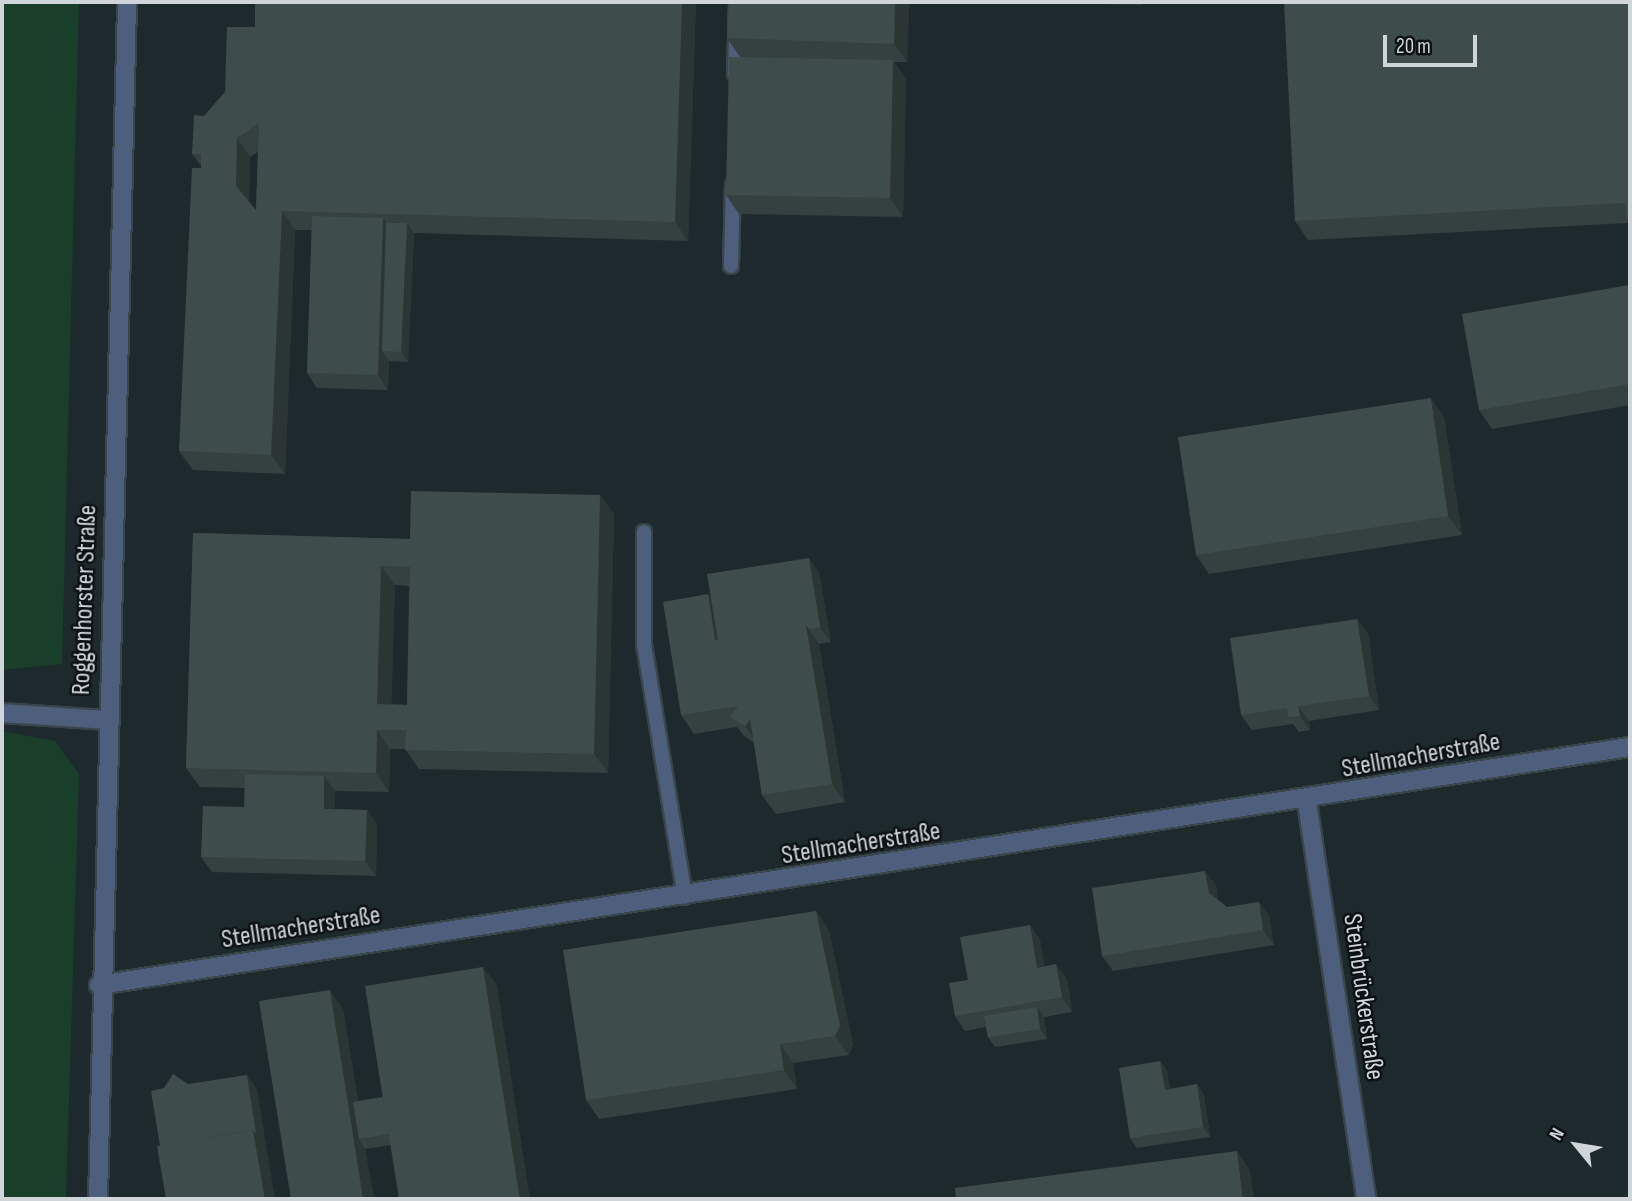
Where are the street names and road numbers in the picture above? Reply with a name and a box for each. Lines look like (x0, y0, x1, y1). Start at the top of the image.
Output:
street label: Roggenhorster Straße (66, 504, 104, 696)
street label: Stellmacherstraße (1339, 727, 1503, 785)
street label: Stellmacherstraße (779, 816, 943, 872)
street label: Stellmacherstraße (219, 900, 383, 956)
street label: Steinbrückerstraße (1336, 912, 1390, 1082)

